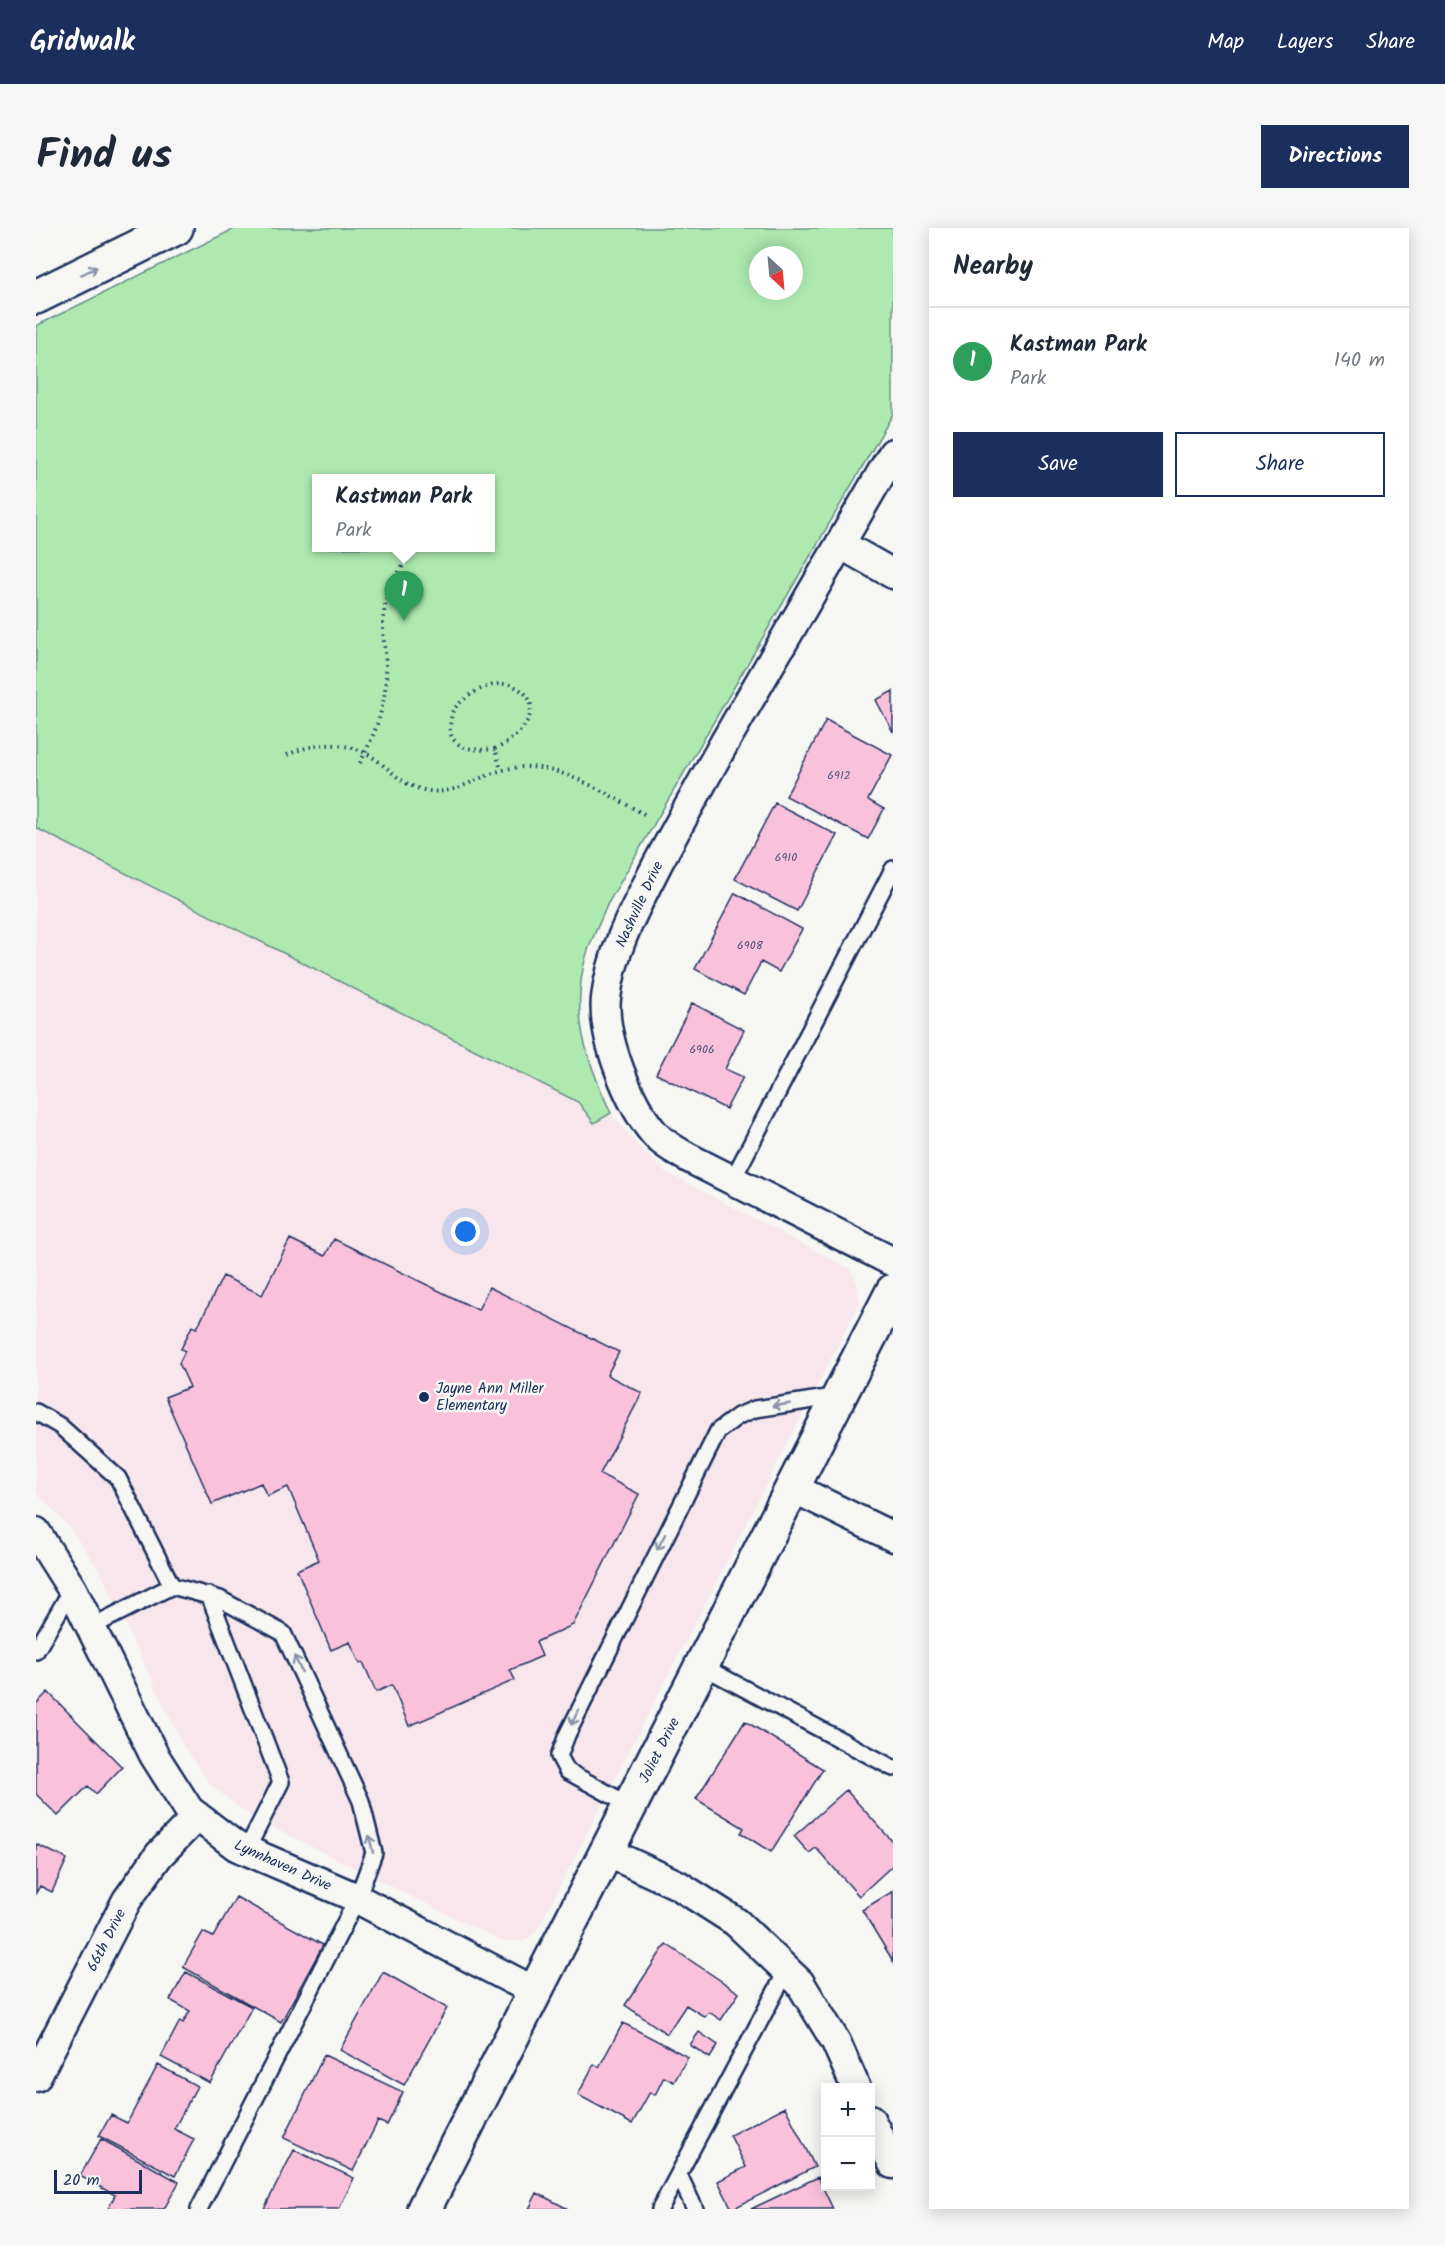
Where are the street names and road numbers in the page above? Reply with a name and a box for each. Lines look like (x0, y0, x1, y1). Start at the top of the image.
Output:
street label: Nashville Drive (609, 857, 671, 952)
street label: Joliet Drive (633, 1713, 687, 1787)
street label: Lynnhaven Drive (230, 1834, 336, 1898)
street label: 66th Drive (81, 1905, 133, 1976)

